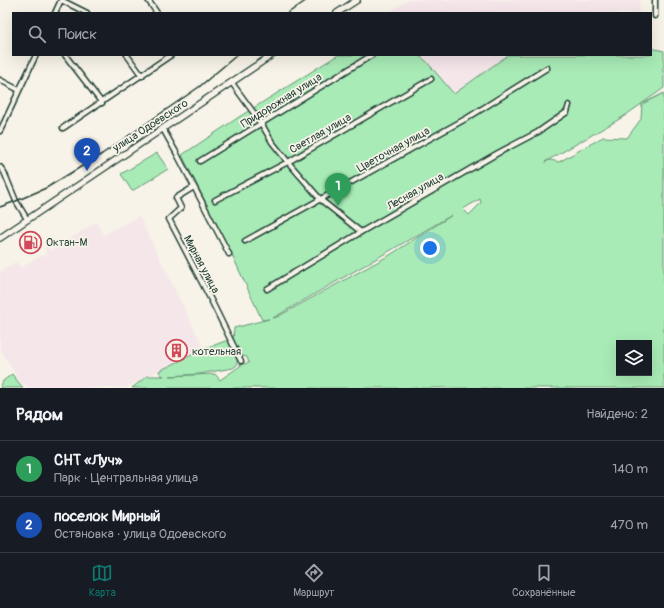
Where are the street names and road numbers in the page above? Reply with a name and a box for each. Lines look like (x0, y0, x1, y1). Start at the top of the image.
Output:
street label: Придорожная улица (238, 70, 324, 131)
street label: улица Одоевского (109, 96, 190, 155)
street label: Светлая улица (287, 111, 353, 156)
street label: Цветочная улица (355, 124, 432, 175)
street label: Лесная улица (384, 170, 446, 213)
street label: Мирная улица (181, 233, 222, 295)

